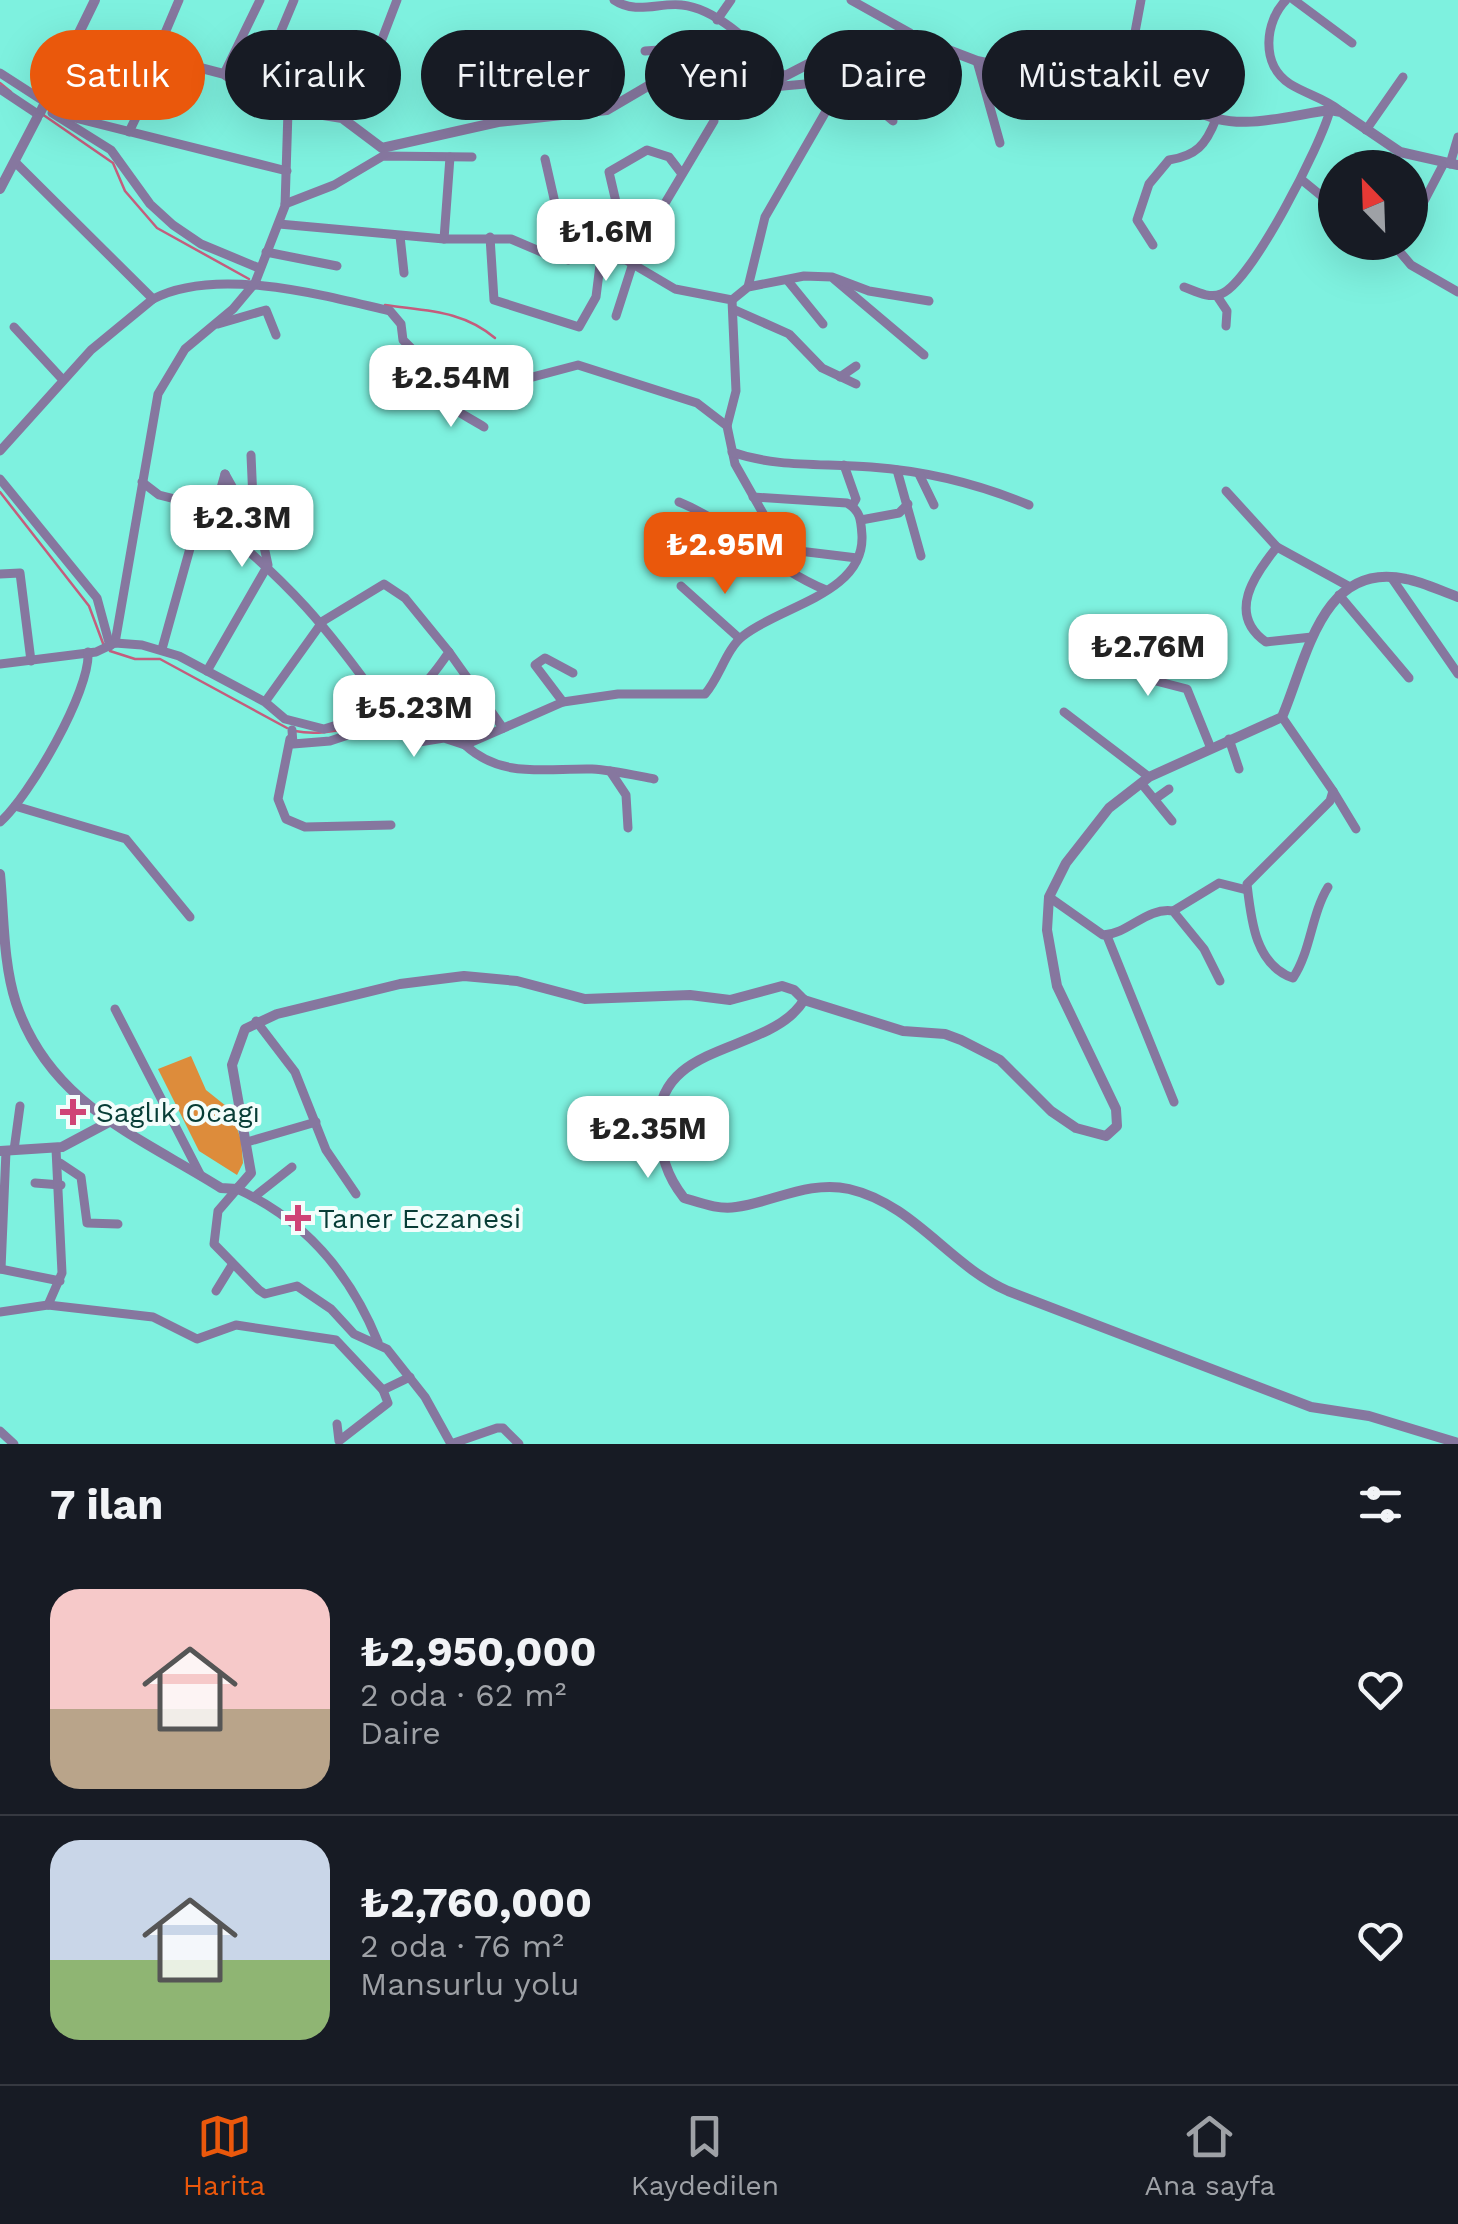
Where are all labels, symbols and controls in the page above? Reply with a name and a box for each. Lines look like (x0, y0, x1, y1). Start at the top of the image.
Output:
chip: Satılık (30, 30, 205, 120)
chip: Kiralık (225, 30, 401, 120)
chip: Filtreler (421, 30, 625, 120)
chip: Yeni (645, 30, 784, 120)
chip: Daire (804, 30, 962, 120)
chip: Müstakil ev (982, 30, 1245, 120)
north arrow (1318, 150, 1428, 260)
map controls (1318, 150, 1428, 260)
pin: ₺1.6M (536, 199, 676, 284)
text: ₺1.6M (559, 212, 653, 250)
pin: ₺2.54M (370, 345, 532, 430)
text: ₺2.54M (391, 358, 511, 396)
pin: ₺2.3M (172, 485, 312, 570)
text: ₺2.3M (192, 498, 292, 536)
pin: ₺2.95M (644, 512, 806, 597)
text: ₺2.95M (666, 525, 784, 563)
pin: ₺2.76M (1067, 614, 1229, 699)
text: ₺2.76M (1091, 627, 1205, 665)
pin: ₺5.23M (333, 675, 495, 760)
text: ₺5.23M (355, 688, 473, 726)
place label: Saglık Ocagı (96, 1096, 260, 1129)
pin: ₺2.35M (567, 1096, 729, 1181)
marker: Saglık Ocagı (60, 1099, 86, 1125)
text: ₺2.35M (589, 1109, 707, 1147)
place label: Taner Eczanesi (318, 1202, 521, 1235)
marker: Taner Eczanesi (287, 1207, 309, 1229)
icon: filters (1353, 1477, 1408, 1532)
text: 7 ilan (50, 1480, 163, 1529)
text: ₺2,950,000 (360, 1627, 597, 1676)
icon: home (130, 1629, 250, 1749)
icon: heart (1353, 1662, 1408, 1717)
text: 2 oda · 62 m² (360, 1676, 566, 1714)
text: Daire (360, 1714, 441, 1752)
text: ₺2,760,000 (360, 1878, 592, 1927)
icon: home (130, 1880, 250, 2000)
icon: heart (1353, 1913, 1408, 1968)
text: 2 oda · 76 m² (360, 1927, 564, 1965)
text: Mansurlu yolu (360, 1965, 580, 2003)
tab: Harita (183, 2109, 265, 2202)
tab: Kaydedilen (631, 2109, 779, 2202)
tab: Ana sayfa (1144, 2109, 1275, 2202)

